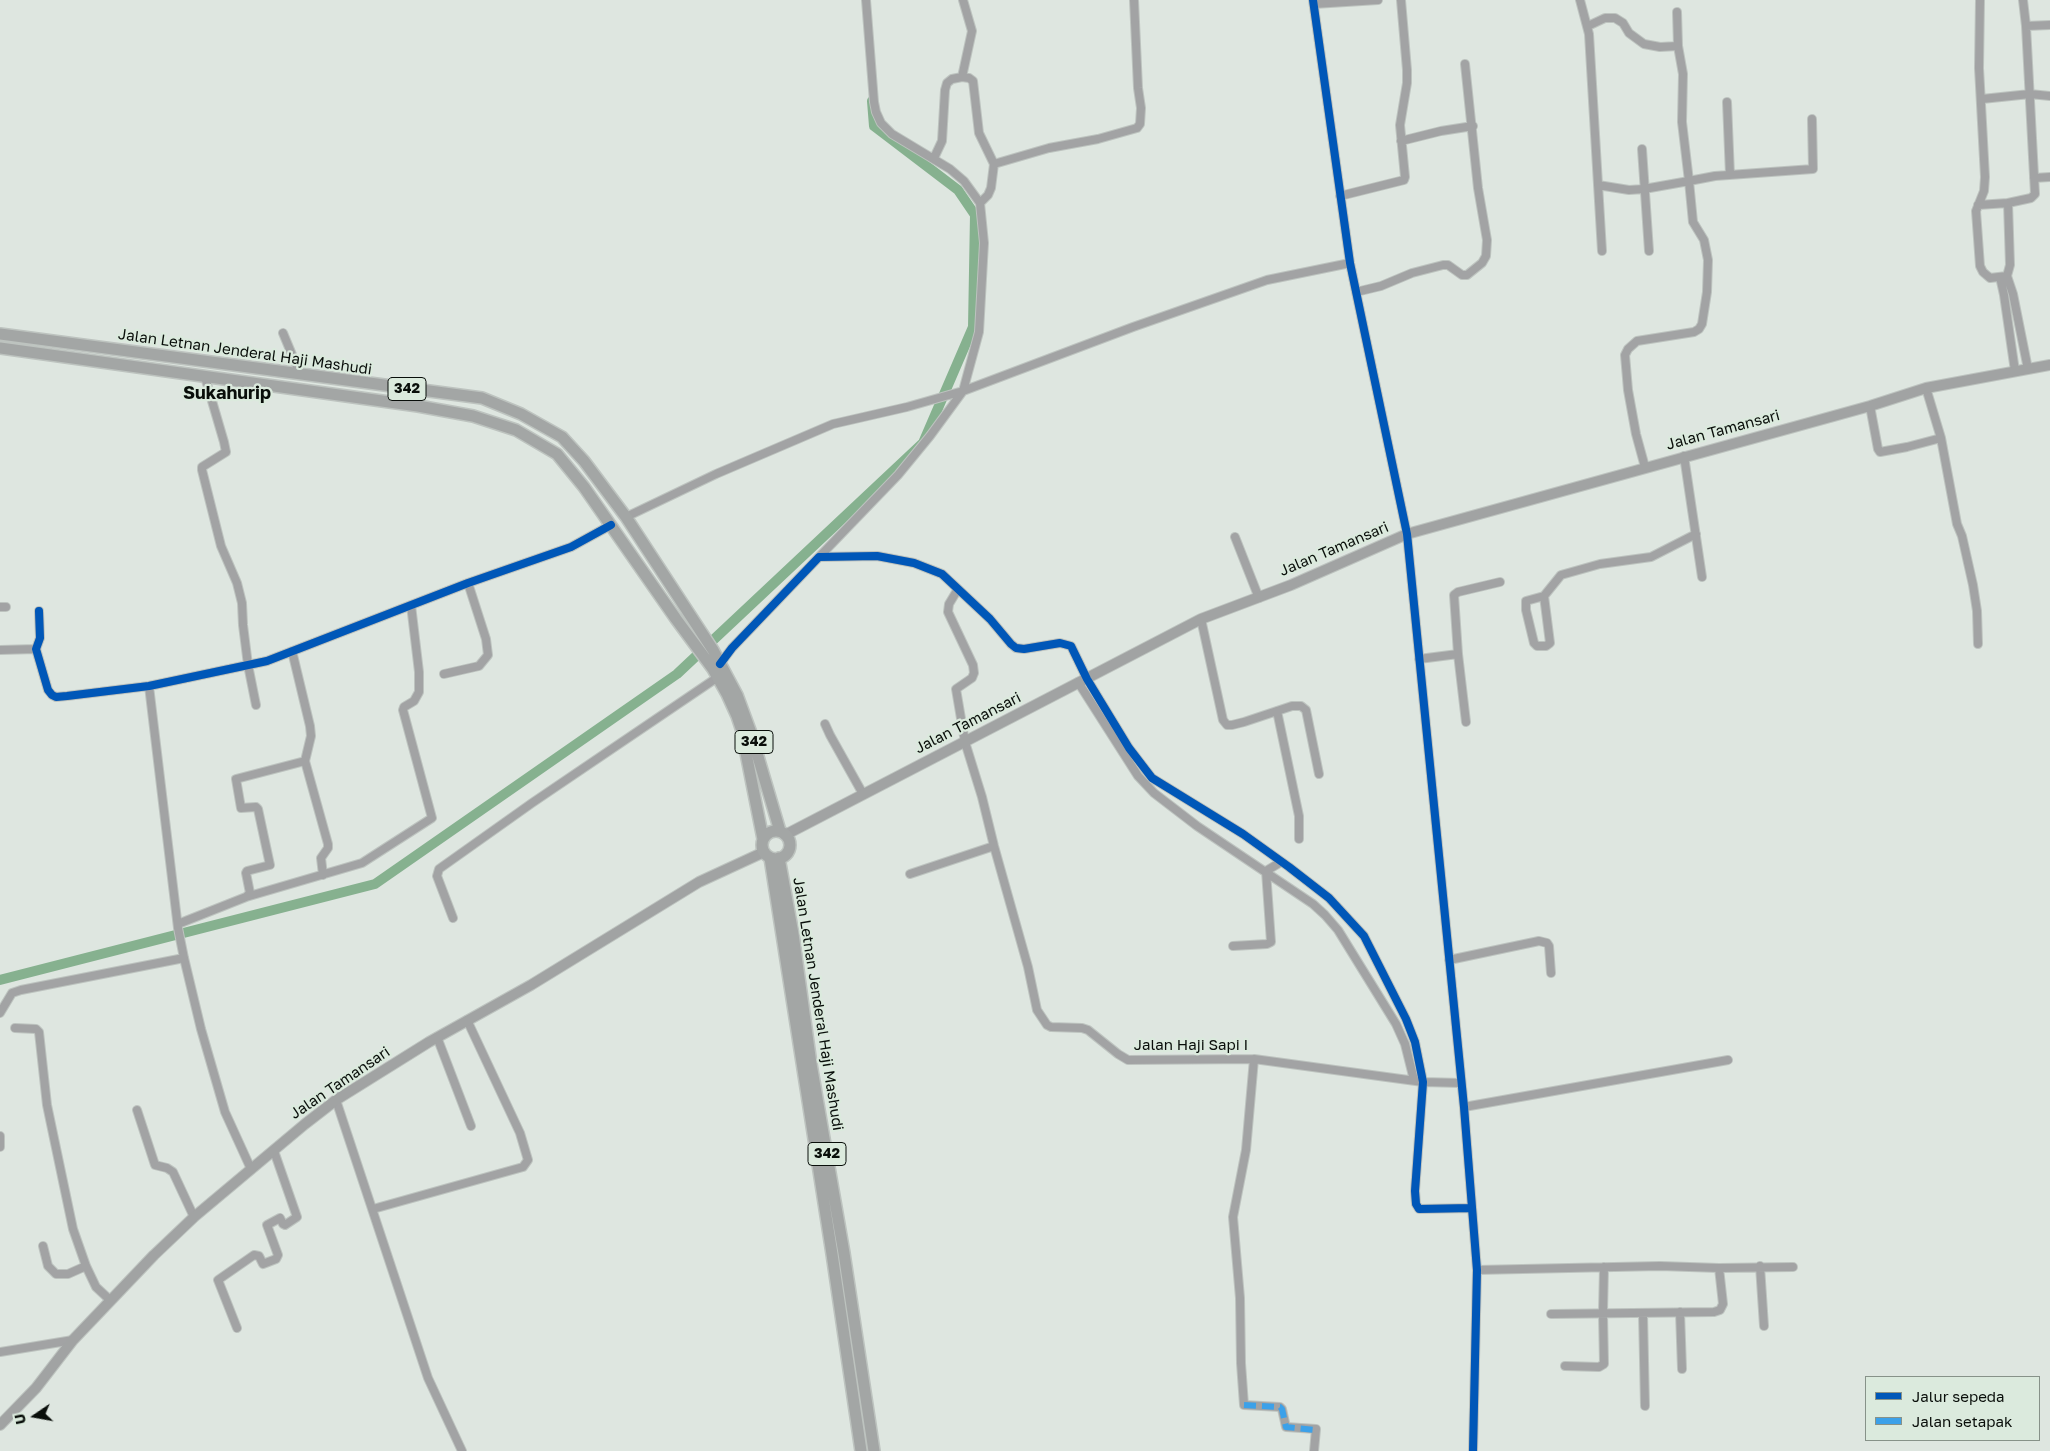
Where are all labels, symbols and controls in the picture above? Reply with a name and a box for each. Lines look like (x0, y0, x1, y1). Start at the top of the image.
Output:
street label: Jalan Letnan Jenderal Haji Mashudi (117, 325, 373, 379)
road number: 342 (388, 378, 426, 400)
district label: Sukahurip (183, 382, 271, 404)
street label: Jalan Tamansari (1664, 406, 1782, 454)
street label: Jalan Tamansari (1277, 518, 1391, 580)
street label: Jalan Tamansari (912, 688, 1024, 758)
road number: 342 (735, 730, 773, 754)
street label: Jalan Letnan Jenderal Haji Mashudi (789, 876, 847, 1132)
street label: Jalan Haji Sapi I (1134, 1036, 1248, 1054)
street label: Jalan Tamansari (287, 1043, 393, 1123)
road number: 342 (808, 1142, 846, 1166)
legend (1865, 1376, 2040, 1441)
text: Jalur sepeda (1912, 1387, 2005, 1405)
north arrow (10, 1391, 60, 1441)
text: U (10, 1412, 29, 1426)
text: Jalan setapak (1912, 1412, 2012, 1430)

